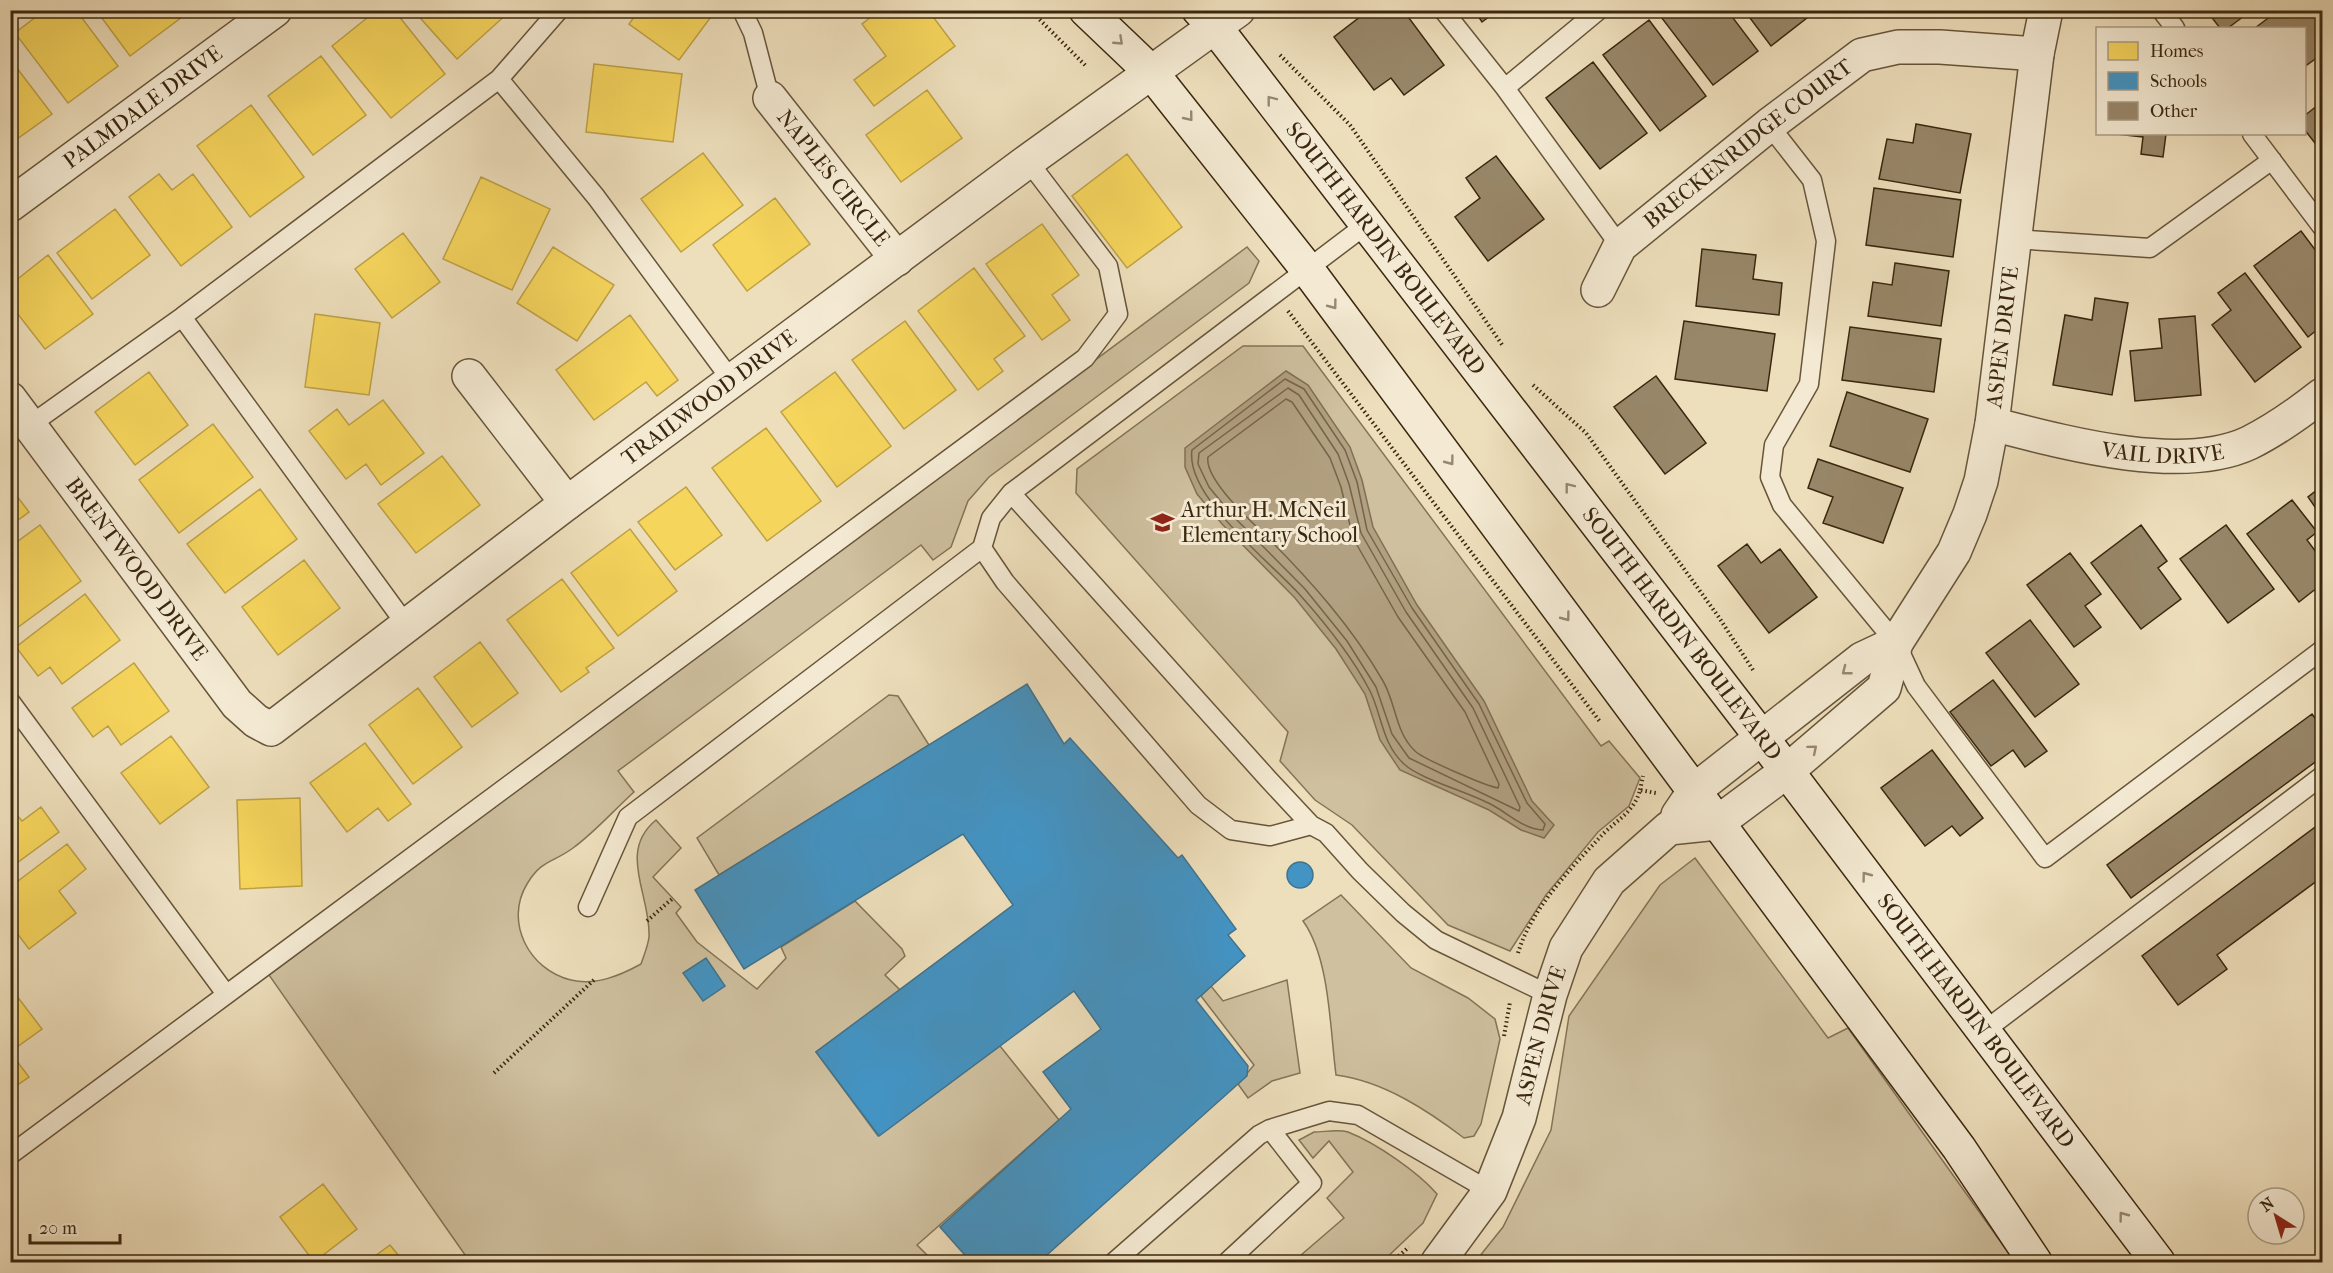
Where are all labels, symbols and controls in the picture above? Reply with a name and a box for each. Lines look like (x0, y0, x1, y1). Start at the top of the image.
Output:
legend (2096, 27, 2306, 135)
one-way arrow (1112, 34, 1122, 45)
street label: PALMDALE DRIVE (58, 40, 228, 174)
text: Homes (2150, 41, 2204, 62)
street label: BRECKENRIDGE COURT (1638, 53, 1859, 234)
text: Schools (2150, 71, 2207, 92)
one-way arrow (1268, 95, 1279, 106)
text: Other (2150, 101, 2198, 122)
street label: NAPLES CIRCLE (771, 105, 895, 252)
one-way arrow (1182, 110, 1193, 121)
street label: SOUTH HARDIN BOULEVARD (1280, 117, 1491, 380)
street label: ASPEN DRIVE (1981, 265, 2024, 410)
one-way arrow (1326, 298, 1337, 309)
street label: TRAILWOOD DRIVE (616, 324, 802, 471)
street label: VAIL DRIVE (2099, 436, 2226, 469)
one-way arrow (1443, 454, 1454, 465)
street label: BRENTWOOD DRIVE (60, 472, 213, 666)
one-way arrow (1566, 483, 1577, 494)
place label: Arthur H. McNeil Elementary School (1180, 497, 1358, 548)
street label: SOUTH HARDIN BOULEVARD (1576, 502, 1787, 765)
school or university icon: Arthur H. McNeil Elementary School (1150, 510, 1176, 536)
one-way arrow (1559, 611, 1570, 622)
one-way arrow (1842, 664, 1853, 675)
one-way arrow (1806, 745, 1817, 756)
one-way arrow (1863, 871, 1874, 882)
street label: SOUTH HARDIN BOULEVARD (1871, 889, 2080, 1153)
street label: ASPEN DRIVE (1510, 963, 1572, 1108)
north arrow (2246, 1186, 2306, 1246)
text: N (2257, 1193, 2279, 1216)
scale bar (30, 1207, 120, 1245)
one-way arrow (2119, 1211, 2130, 1222)
text: 20 m (39, 1218, 77, 1239)

